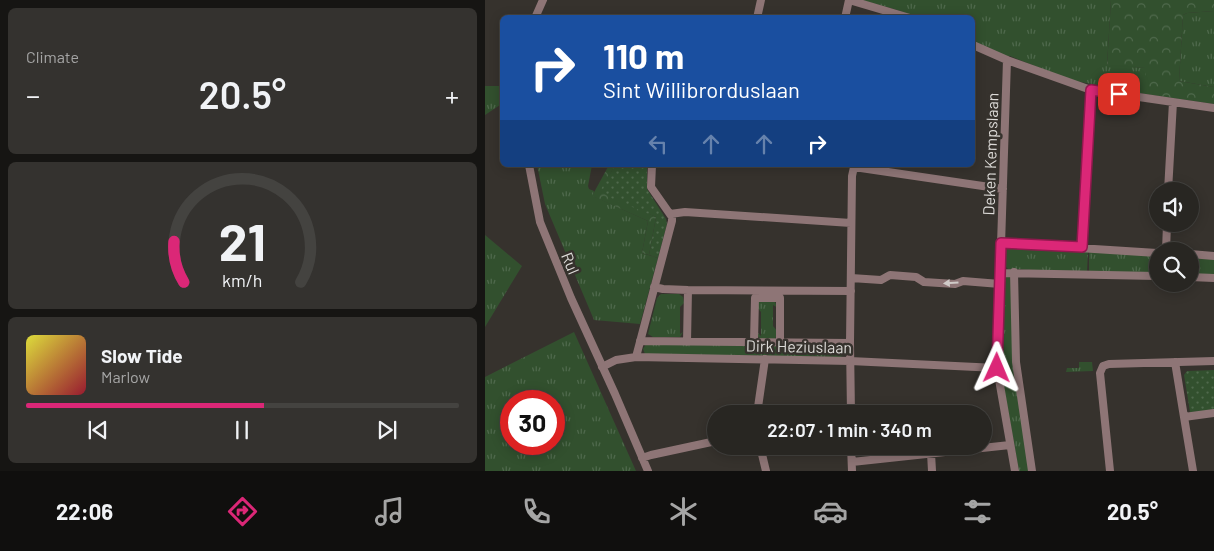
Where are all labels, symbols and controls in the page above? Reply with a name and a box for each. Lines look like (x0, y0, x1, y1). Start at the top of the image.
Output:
text: 110 m (603, 34, 684, 76)
icon: right (520, 35, 585, 100)
text: Climate (26, 47, 79, 66)
text: 20.5° (199, 71, 286, 117)
pin (1098, 73, 1140, 115)
text: Sint Willibrorduslaan (603, 76, 800, 102)
text: − (26, 78, 40, 112)
text: + (445, 78, 459, 112)
icon: arrive (1105, 80, 1133, 108)
street label: Deken Kempslaan (978, 92, 1002, 216)
icon: left (644, 130, 672, 158)
icon: ahead (697, 130, 725, 158)
icon: ahead (750, 130, 778, 158)
icon: right (803, 130, 831, 158)
map controls (1149, 182, 1199, 292)
button: sound (1149, 182, 1199, 232)
text: 21 (219, 209, 266, 271)
button: search (1149, 242, 1199, 292)
street label: Rul (558, 249, 584, 277)
text: km/h (222, 269, 263, 291)
one-way arrow (943, 279, 959, 287)
street label: Dirk Heziuslaan (746, 336, 852, 356)
position arrow (970, 341, 1022, 393)
text: Slow Tide (101, 344, 183, 367)
text: Marlow (101, 367, 150, 386)
speed limit sign: 30 (500, 390, 565, 455)
icon: previous (84, 416, 112, 444)
icon: pause (228, 416, 256, 444)
icon: next (373, 416, 401, 444)
text: 22:07 · 1 min · 340 m (767, 418, 932, 441)
icon: directions (225, 494, 260, 529)
icon: music (372, 494, 407, 529)
icon: phone (519, 494, 554, 529)
icon: climate (666, 494, 701, 529)
icon: car (813, 494, 848, 529)
icon: filters (960, 494, 995, 529)
text: 22:06 (56, 498, 113, 524)
text: 20.5° (1107, 498, 1158, 524)

